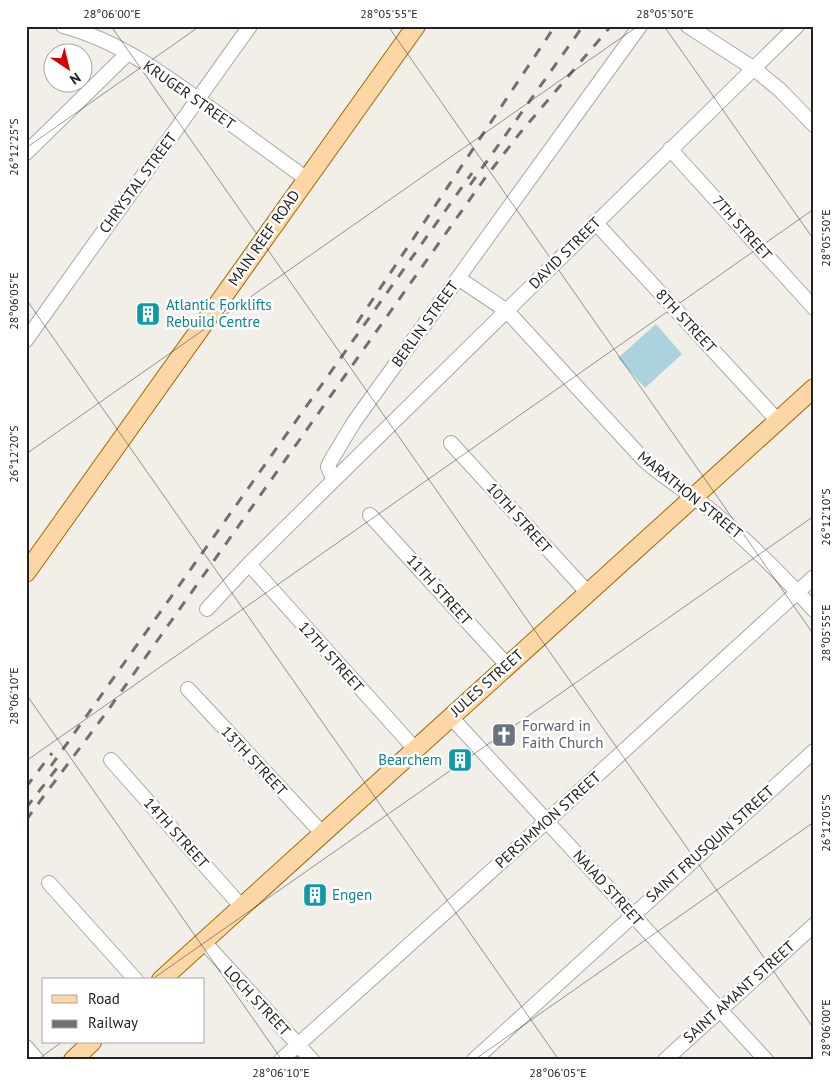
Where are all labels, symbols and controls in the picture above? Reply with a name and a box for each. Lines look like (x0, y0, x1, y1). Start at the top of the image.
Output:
text: 28°06'00"E (83, 6, 141, 21)
text: 28°05'55"E (360, 6, 418, 21)
text: 28°05'50"E (636, 6, 694, 21)
north arrow (42, 42, 92, 92)
street label: KRUGER STREET (140, 56, 239, 134)
text: N (67, 69, 84, 89)
text: 26°12'25"S (6, 118, 21, 176)
street label: CHRYSTAL STREET (95, 128, 181, 237)
street label: MAIN REEF ROAD (224, 186, 304, 289)
street label: 7TH STREET (708, 192, 777, 264)
text: 28°05'50"E (818, 209, 833, 267)
street label: DAVID STREET (525, 212, 605, 293)
text: 28°06'05"E (6, 272, 21, 330)
street label: BERLIN STREET (387, 276, 463, 370)
street label: 8TH STREET (652, 285, 721, 357)
place label: Atlantic Forklifts Rebuild Centre (166, 295, 272, 331)
building icon: Atlantic Forklifts Rebuild Centre (135, 301, 161, 327)
text: 26°12'20"S (6, 425, 21, 483)
street label: MARATHON STREET (634, 447, 747, 543)
street label: 10TH STREET (483, 478, 556, 557)
text: 26°12'10"S (818, 488, 833, 546)
street label: 11TH STREET (403, 550, 476, 629)
text: 28°05'55"E (818, 604, 833, 662)
street label: 12TH STREET (295, 617, 368, 696)
street label: JULES STREET (446, 644, 528, 721)
text: 28°06'10"E (6, 667, 21, 725)
place label: Forward in Faith Church (522, 716, 603, 752)
street label: 13TH STREET (217, 722, 292, 800)
church icon: Forward in Faith Church (491, 722, 517, 748)
building icon: Bearchem (447, 747, 473, 773)
place label: Bearchem (378, 750, 442, 769)
street label: PERSIMMON STREET (491, 767, 605, 872)
street label: SAINT FRUSQUIN STREET (642, 781, 778, 906)
street label: 14TH STREET (140, 793, 213, 872)
text: 26°12'05"S (818, 794, 833, 852)
street label: NAIAD STREET (569, 846, 648, 930)
building icon: Engen (302, 882, 328, 908)
place label: Engen (332, 885, 372, 904)
street label: SAINT AMANT STREET (679, 936, 799, 1047)
street label: LOCH STREET (220, 962, 295, 1040)
legend (42, 978, 205, 1044)
text: Road (88, 989, 120, 1008)
text: 28°06'00"E (818, 999, 833, 1057)
text: Railway (88, 1013, 138, 1032)
text: 28°06'10"E (252, 1065, 310, 1080)
text: 28°06'05"E (529, 1065, 587, 1080)

